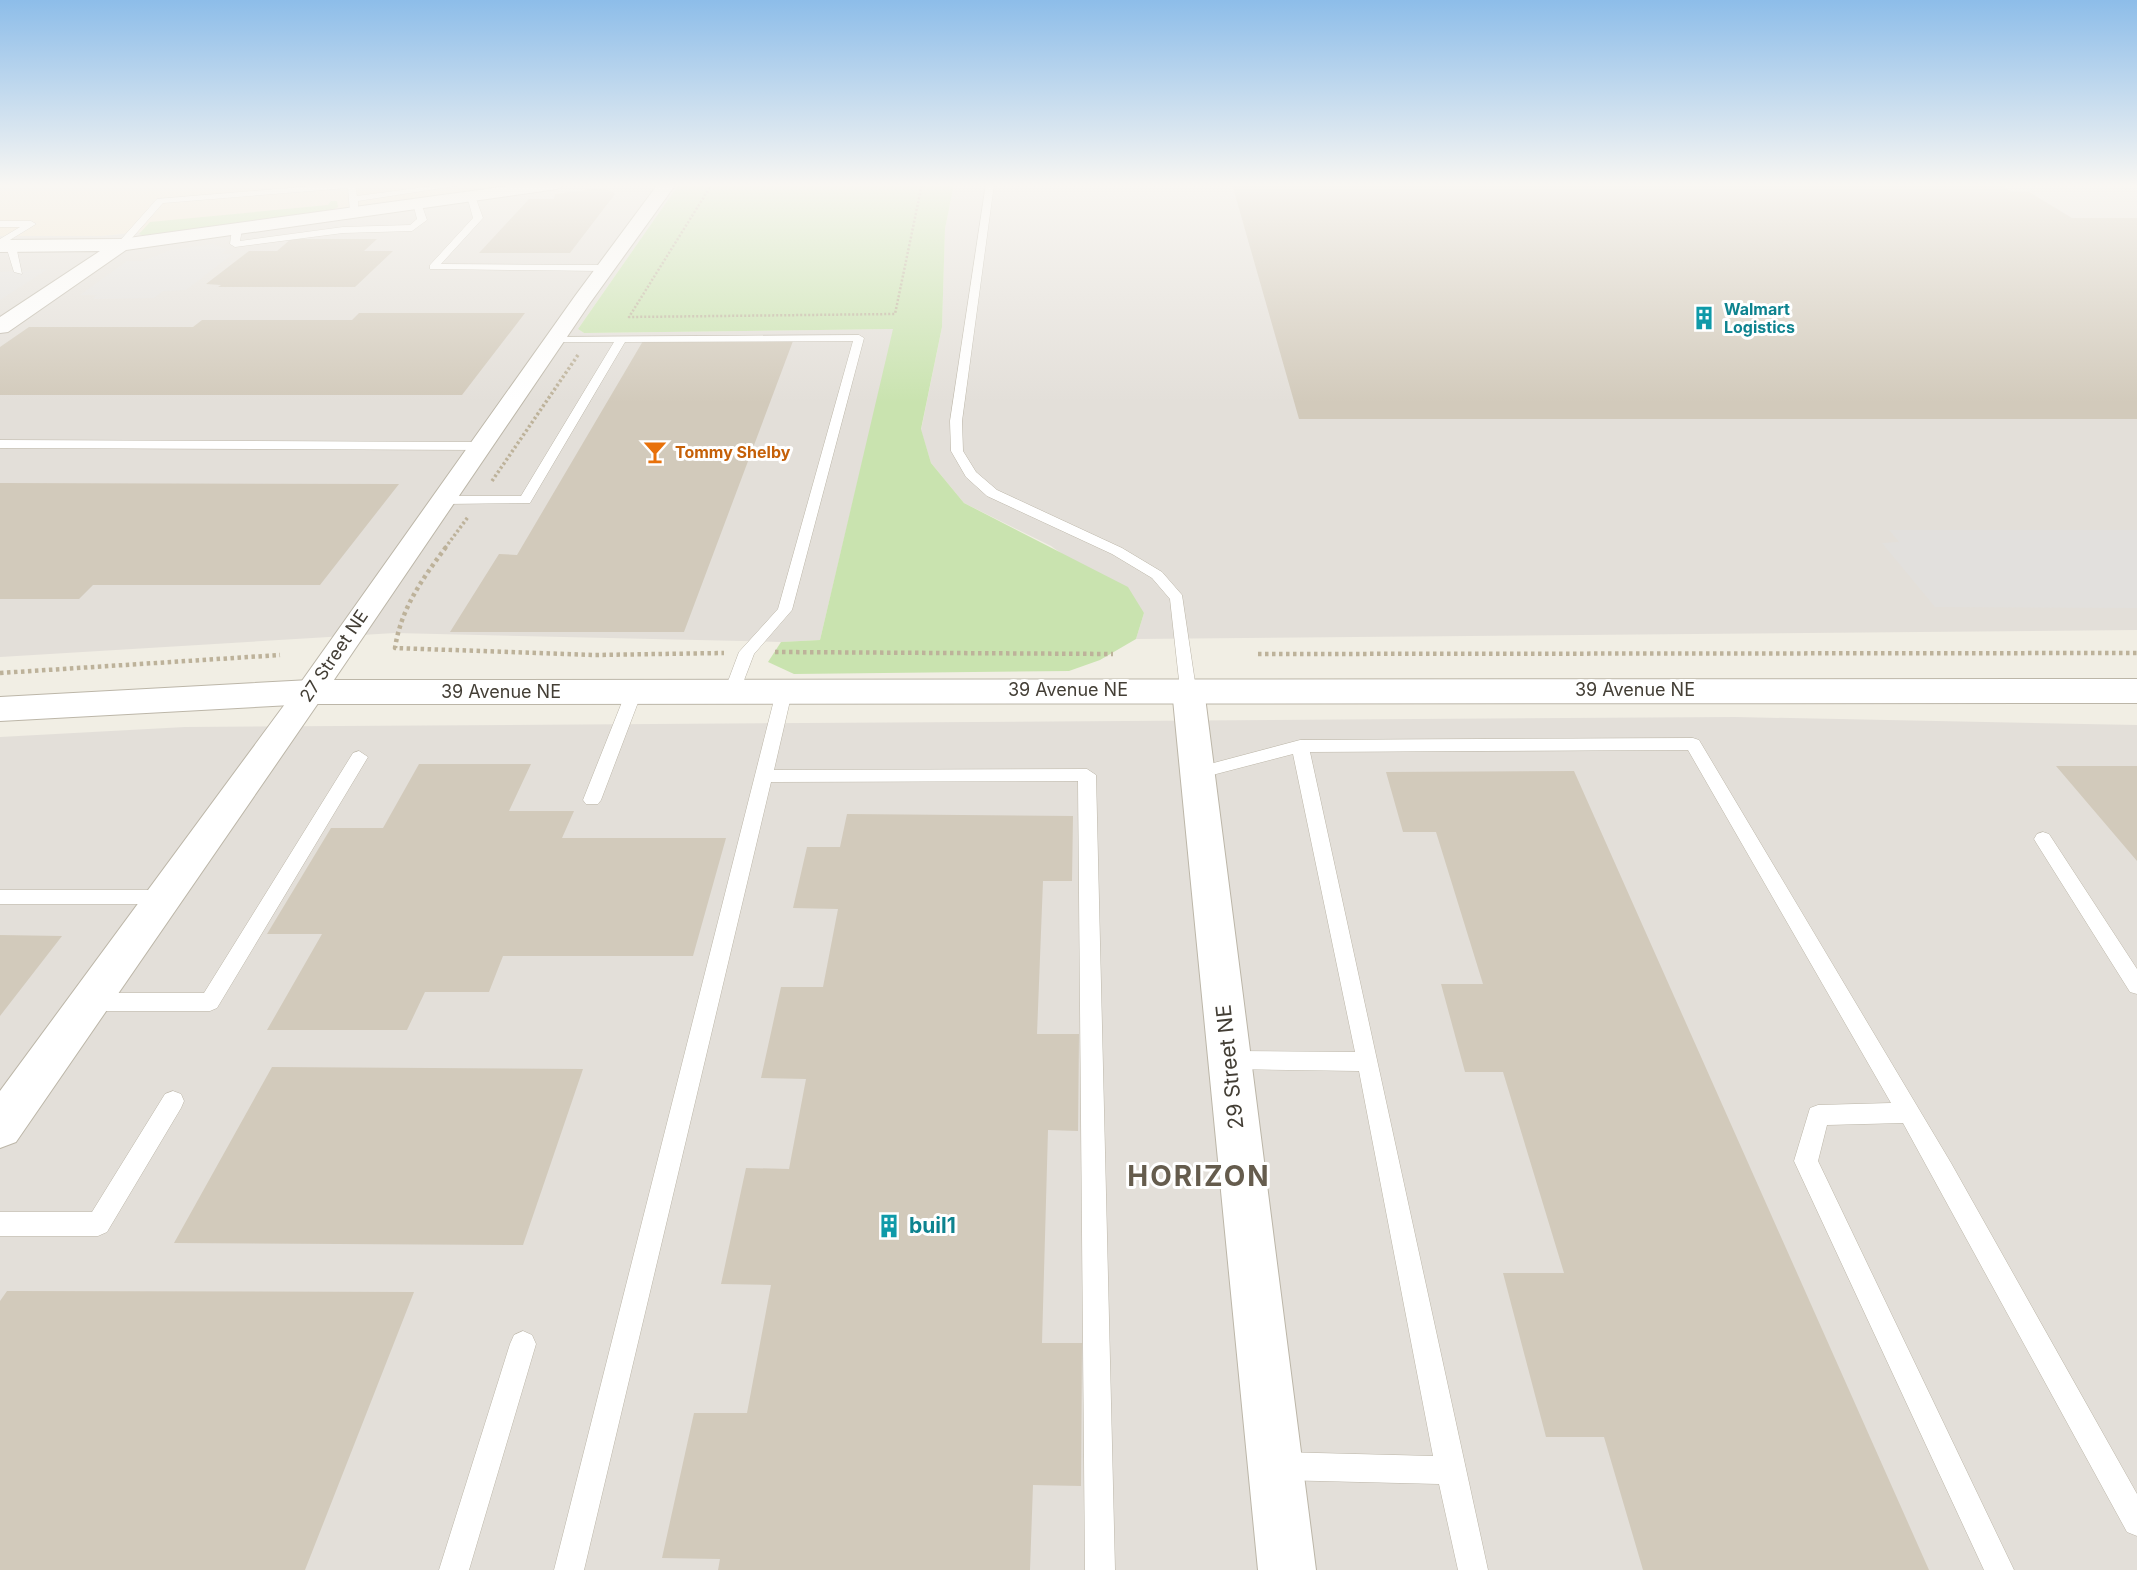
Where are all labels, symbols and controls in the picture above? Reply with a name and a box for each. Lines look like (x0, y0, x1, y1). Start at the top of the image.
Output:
place label: Walmart Logistics (1724, 299, 1795, 337)
building icon: Walmart Logistics (1690, 304, 1718, 332)
bar icon: Tommy Shelby (641, 438, 669, 466)
place label: Tommy Shelby (675, 442, 791, 462)
street label: 27 Street NE (295, 606, 372, 706)
street label: 39 Avenue NE (1008, 679, 1128, 700)
street label: 39 Avenue NE (1575, 679, 1695, 700)
street label: 39 Avenue NE (441, 681, 561, 702)
street label: 29 Street NE (1211, 1003, 1248, 1131)
district label: HORIZON (1127, 1159, 1271, 1193)
building icon: buil1 (875, 1212, 903, 1240)
place label: buil1 (909, 1213, 956, 1238)

